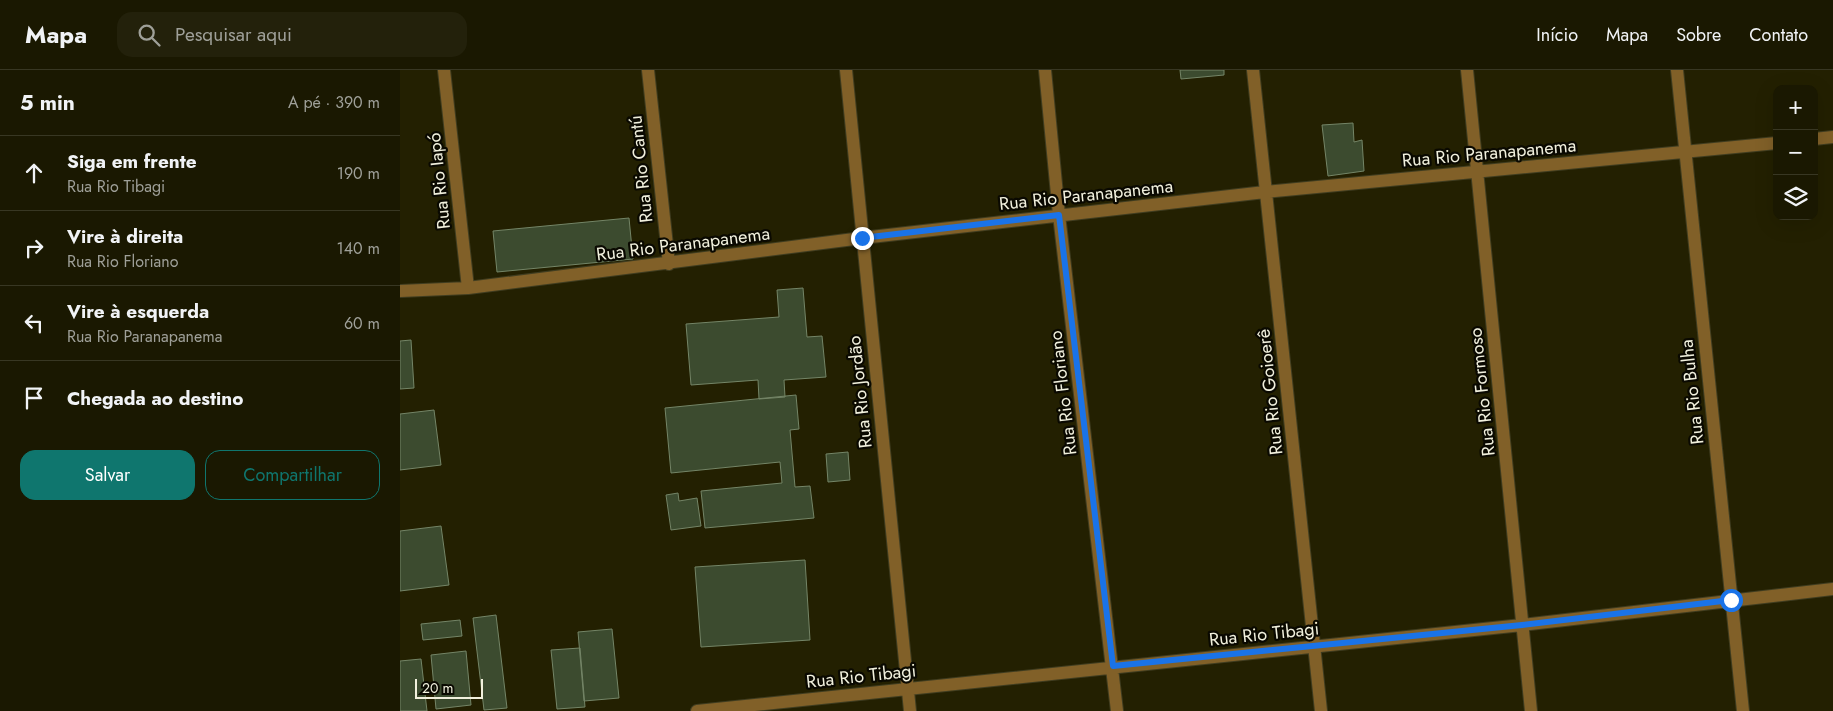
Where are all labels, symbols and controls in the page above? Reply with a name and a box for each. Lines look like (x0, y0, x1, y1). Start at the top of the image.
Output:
search box (117, 12, 467, 57)
text: Mapa (25, 17, 87, 52)
icon: search (135, 21, 163, 49)
text: Pesquisar aqui (175, 21, 292, 48)
text: Início (1536, 22, 1578, 48)
text: Mapa (1606, 22, 1648, 48)
text: Sobre (1676, 22, 1721, 48)
text: Contato (1749, 22, 1808, 48)
map controls (1773, 85, 1818, 220)
button: + (1773, 85, 1818, 130)
text: 5 min (20, 88, 75, 118)
text: A pé · 390 m (288, 91, 380, 114)
street label: Rua Rio Cantú (622, 114, 660, 224)
button: − (1773, 130, 1818, 175)
street label: Rua Rio Iapó (421, 131, 457, 230)
street label: Rua Rio Paranapanema (1401, 132, 1577, 174)
text: Siga em frente (67, 148, 197, 175)
icon: ahead (20, 159, 48, 187)
text: 190 m (337, 162, 380, 185)
street label: Rua Rio Paranapanema (998, 173, 1174, 217)
text: Rua Rio Tibagi (67, 175, 165, 198)
button: layers (1773, 175, 1818, 220)
street label: Rua Rio Paranapanema (595, 220, 771, 268)
text: Vire à direita (67, 223, 183, 250)
route end (851, 227, 874, 250)
icon: right (20, 234, 48, 262)
text: 140 m (337, 237, 380, 260)
text: Rua Rio Floriano (67, 250, 178, 273)
text: Vire à esquerda (67, 298, 209, 325)
icon: left (20, 309, 48, 337)
text: 60 m (344, 312, 380, 335)
text: Rua Rio Paranapanema (67, 325, 222, 348)
street label: Rua Rio Formoso (1462, 326, 1502, 458)
street label: Rua Rio Goioerê (1250, 328, 1290, 456)
street label: Rua Rio Floriano (1042, 329, 1084, 457)
street label: Rua Rio Jordão (841, 334, 879, 449)
street label: Rua Rio Bulha (1674, 338, 1710, 446)
icon: arrive (20, 384, 48, 412)
text: Chegada ao destino (67, 385, 243, 412)
button: Salvar (20, 450, 195, 500)
button: Compartilhar (205, 450, 380, 500)
route start (1720, 589, 1743, 612)
street label: Rua Rio Tibagi (1208, 615, 1320, 653)
street label: Rua Rio Tibagi (805, 657, 917, 695)
scale bar (415, 676, 482, 699)
text: 20 m (422, 678, 454, 698)

